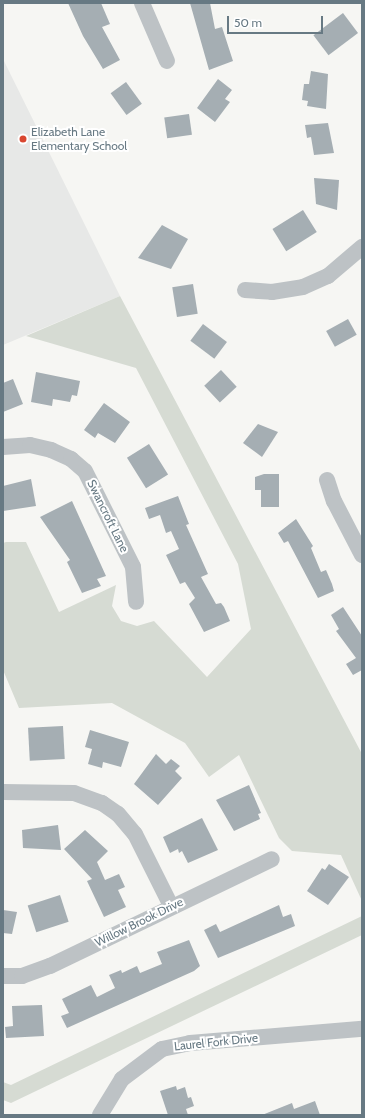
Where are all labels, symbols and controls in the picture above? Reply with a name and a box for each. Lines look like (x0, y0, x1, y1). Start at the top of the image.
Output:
scale bar (229, 8, 325, 34)
text: 50 m (234, 15, 262, 30)
place label: Elizabeth Lane Elementary School (31, 125, 127, 153)
marker: Elizabeth Lane Elementary School (18, 134, 28, 144)
street label: Swancroft Lane (84, 477, 132, 555)
street label: Willow Brook Drive (93, 894, 185, 950)
street label: Laurel Fork Drive (173, 1030, 259, 1054)

